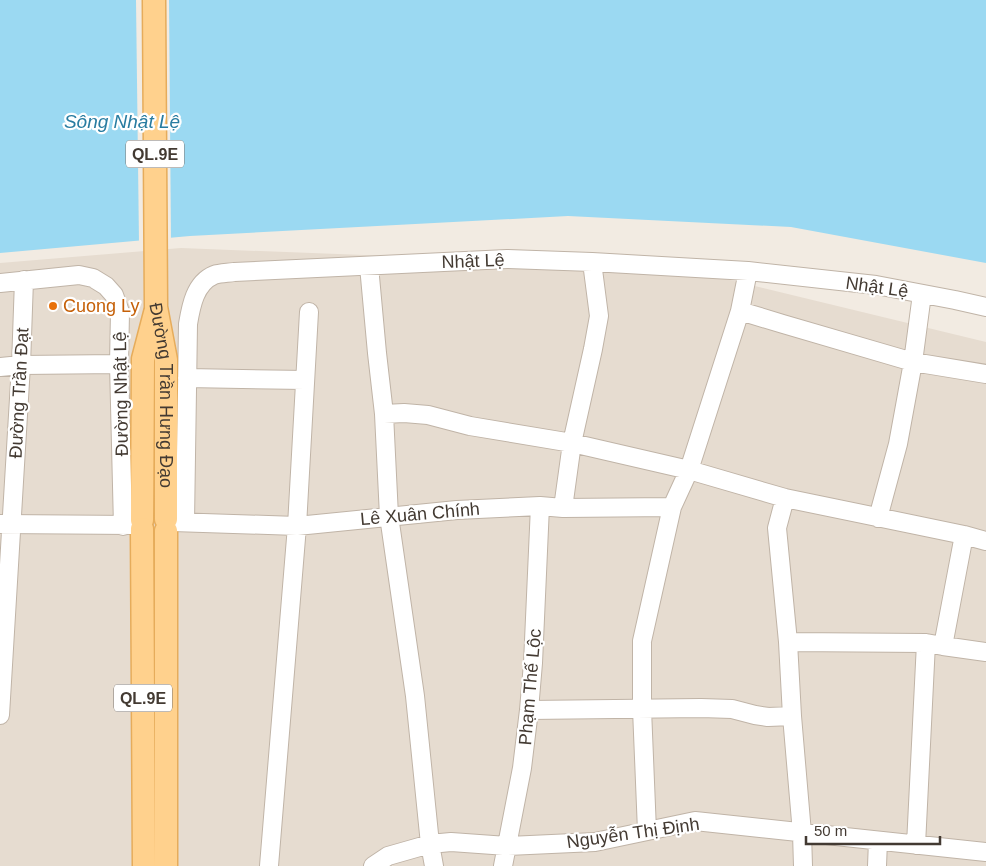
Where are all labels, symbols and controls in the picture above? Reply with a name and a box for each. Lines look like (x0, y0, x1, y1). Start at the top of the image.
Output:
water label: Sông Nhật Lệ (64, 111, 180, 132)
road number: QL.9E (126, 140, 184, 168)
street label: Nhật Lệ (441, 250, 505, 272)
street label: Nhật Lệ (844, 273, 910, 301)
place label: Cuong Ly (63, 296, 139, 316)
marker: Cuong Ly (47, 300, 59, 312)
street label: Đường Trần Hưng Đạo (145, 301, 176, 488)
street label: Đường Trần Đạt (6, 327, 32, 459)
street label: Đường Nhật Lệ (110, 331, 132, 457)
street label: Lê Xuân Chính (359, 499, 481, 529)
street label: Phạm Thế Lộc (515, 628, 545, 746)
road number: QL.9E (114, 684, 172, 711)
street label: Nguyễn Thị Định (565, 813, 701, 852)
scale bar (806, 814, 940, 846)
text: 50 m (814, 822, 847, 839)

